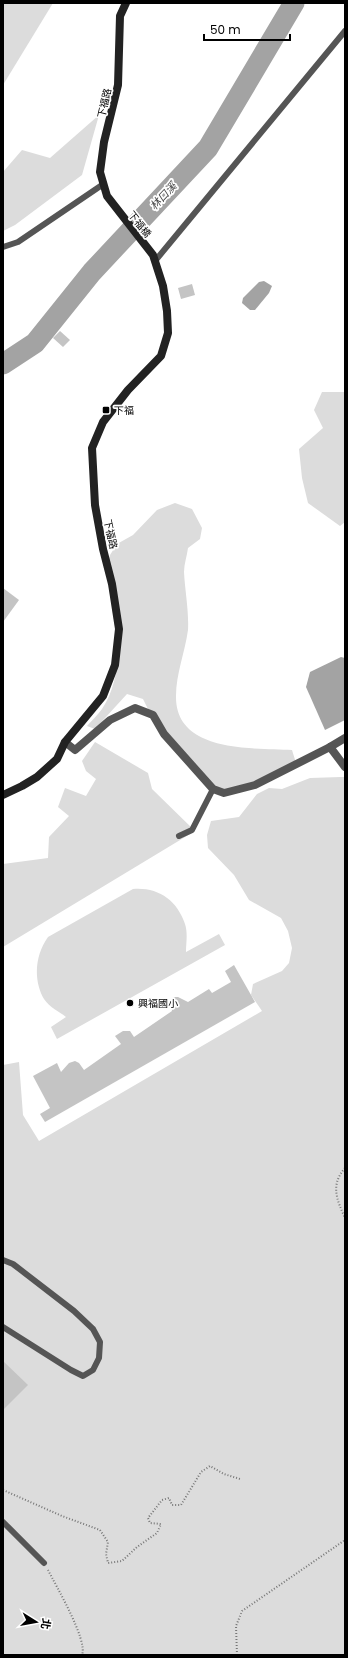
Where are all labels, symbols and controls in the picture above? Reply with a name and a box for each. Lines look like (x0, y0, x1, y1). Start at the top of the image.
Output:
scale bar (204, 16, 290, 42)
text: 50 m (210, 21, 241, 38)
street label: 下福路 (94, 87, 115, 119)
water label: 林口溪 (146, 177, 181, 214)
street label: 下福橋 (124, 208, 155, 241)
place label: 下福 (114, 403, 134, 418)
marker: 下福 (101, 405, 111, 415)
street label: 下福路 (100, 518, 121, 550)
place label: 興福國小 (138, 996, 178, 1011)
marker: 興福國小 (125, 998, 135, 1008)
north arrow (16, 1602, 56, 1642)
text: 北 (37, 1617, 55, 1631)

